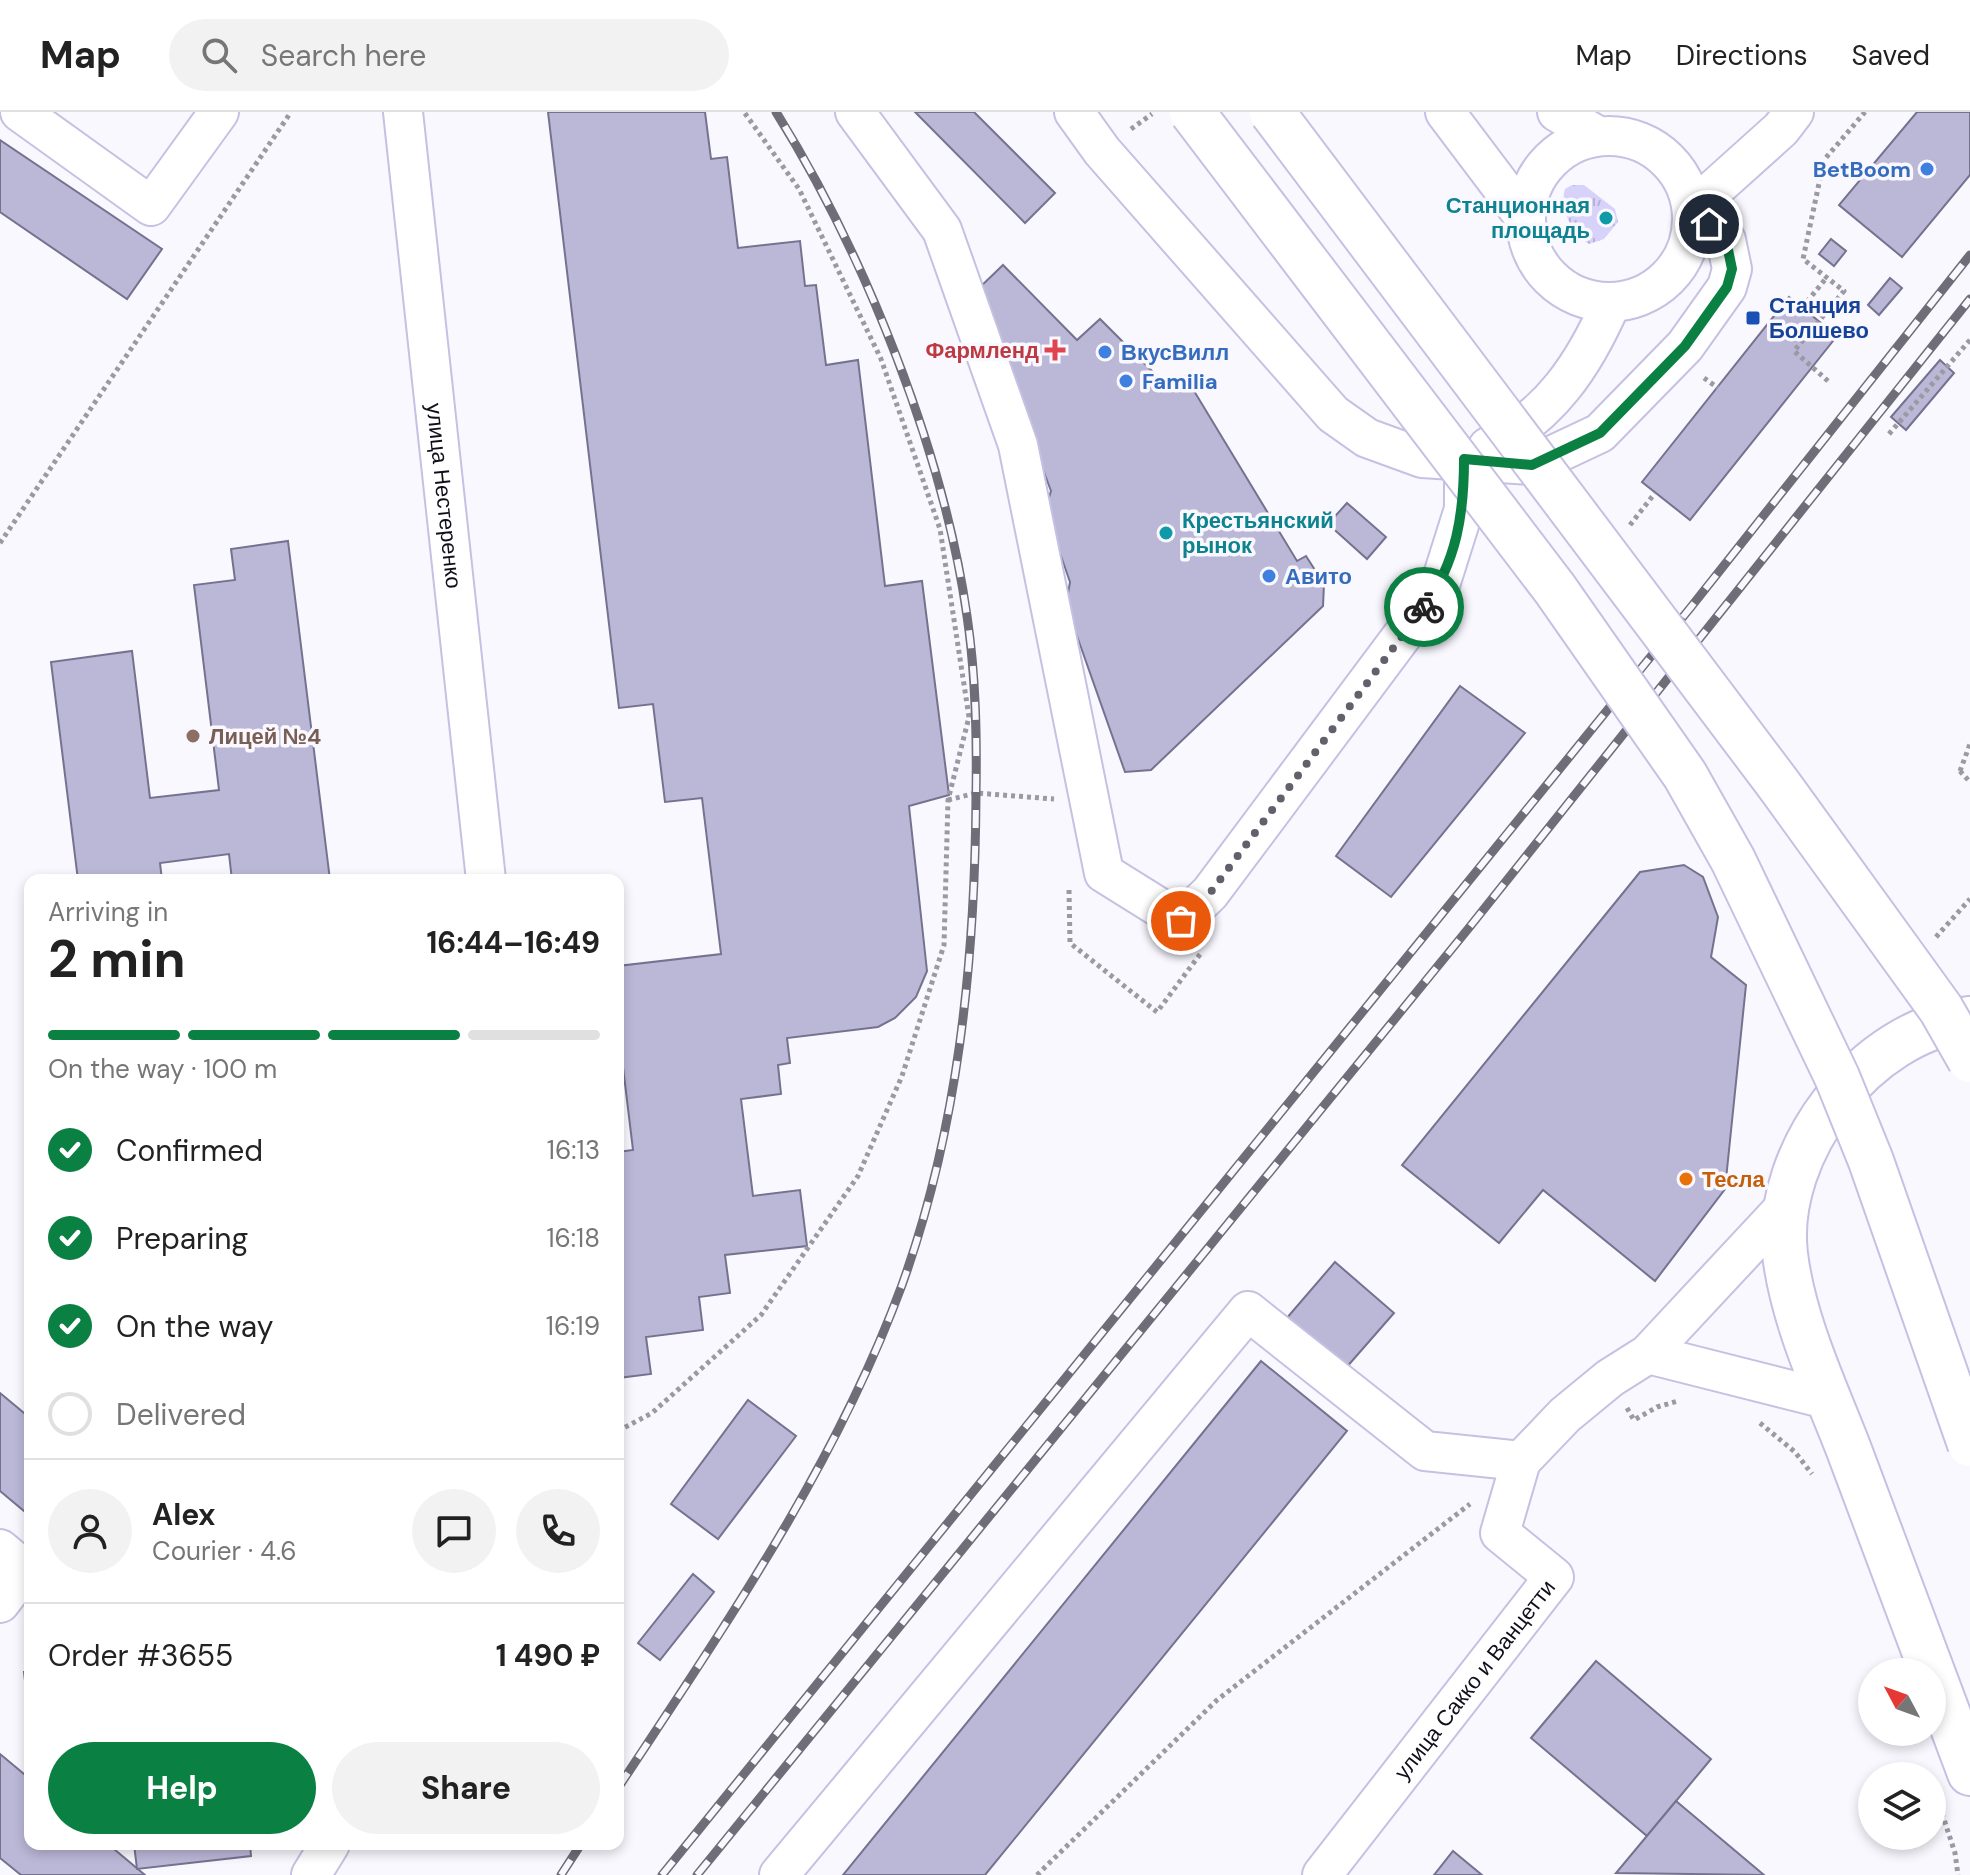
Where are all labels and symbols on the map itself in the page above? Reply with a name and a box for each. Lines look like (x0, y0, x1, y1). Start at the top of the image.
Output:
place label: BetBoom (1813, 155, 1911, 184)
marker: BetBoom (1918, 160, 1936, 178)
pin (1675, 190, 1743, 258)
place label: Станционная площадь (1446, 191, 1590, 245)
marker: Станционная площадь (1597, 209, 1615, 227)
place label: Станция Болшево (1769, 291, 1869, 345)
marker: Станция Болшево (1744, 309, 1762, 327)
place label: Фармленд (925, 336, 1039, 365)
place label: ВкусВилл (1121, 338, 1229, 367)
marker: Фармленд (1046, 341, 1064, 359)
marker: ВкусВилл (1096, 343, 1114, 361)
place label: Familia (1142, 367, 1218, 396)
marker: Familia (1117, 372, 1135, 390)
street label: улица Нестеренко (420, 402, 469, 590)
place label: Крестьянский рынок (1182, 506, 1334, 560)
marker: Крестьянский рынок (1157, 524, 1175, 542)
place label: Авито (1285, 562, 1352, 591)
marker: Авито (1260, 567, 1278, 585)
courier (1384, 567, 1464, 647)
place label: Лицей №4 (209, 722, 321, 751)
marker: Лицей №4 (184, 727, 202, 745)
pin (1147, 887, 1215, 955)
place label: Тесла (1702, 1165, 1765, 1194)
marker: Тесла (1677, 1170, 1695, 1188)
street label: улица Сакко и Ванцетти (1387, 1573, 1561, 1785)
north arrow (1858, 1658, 1946, 1746)

